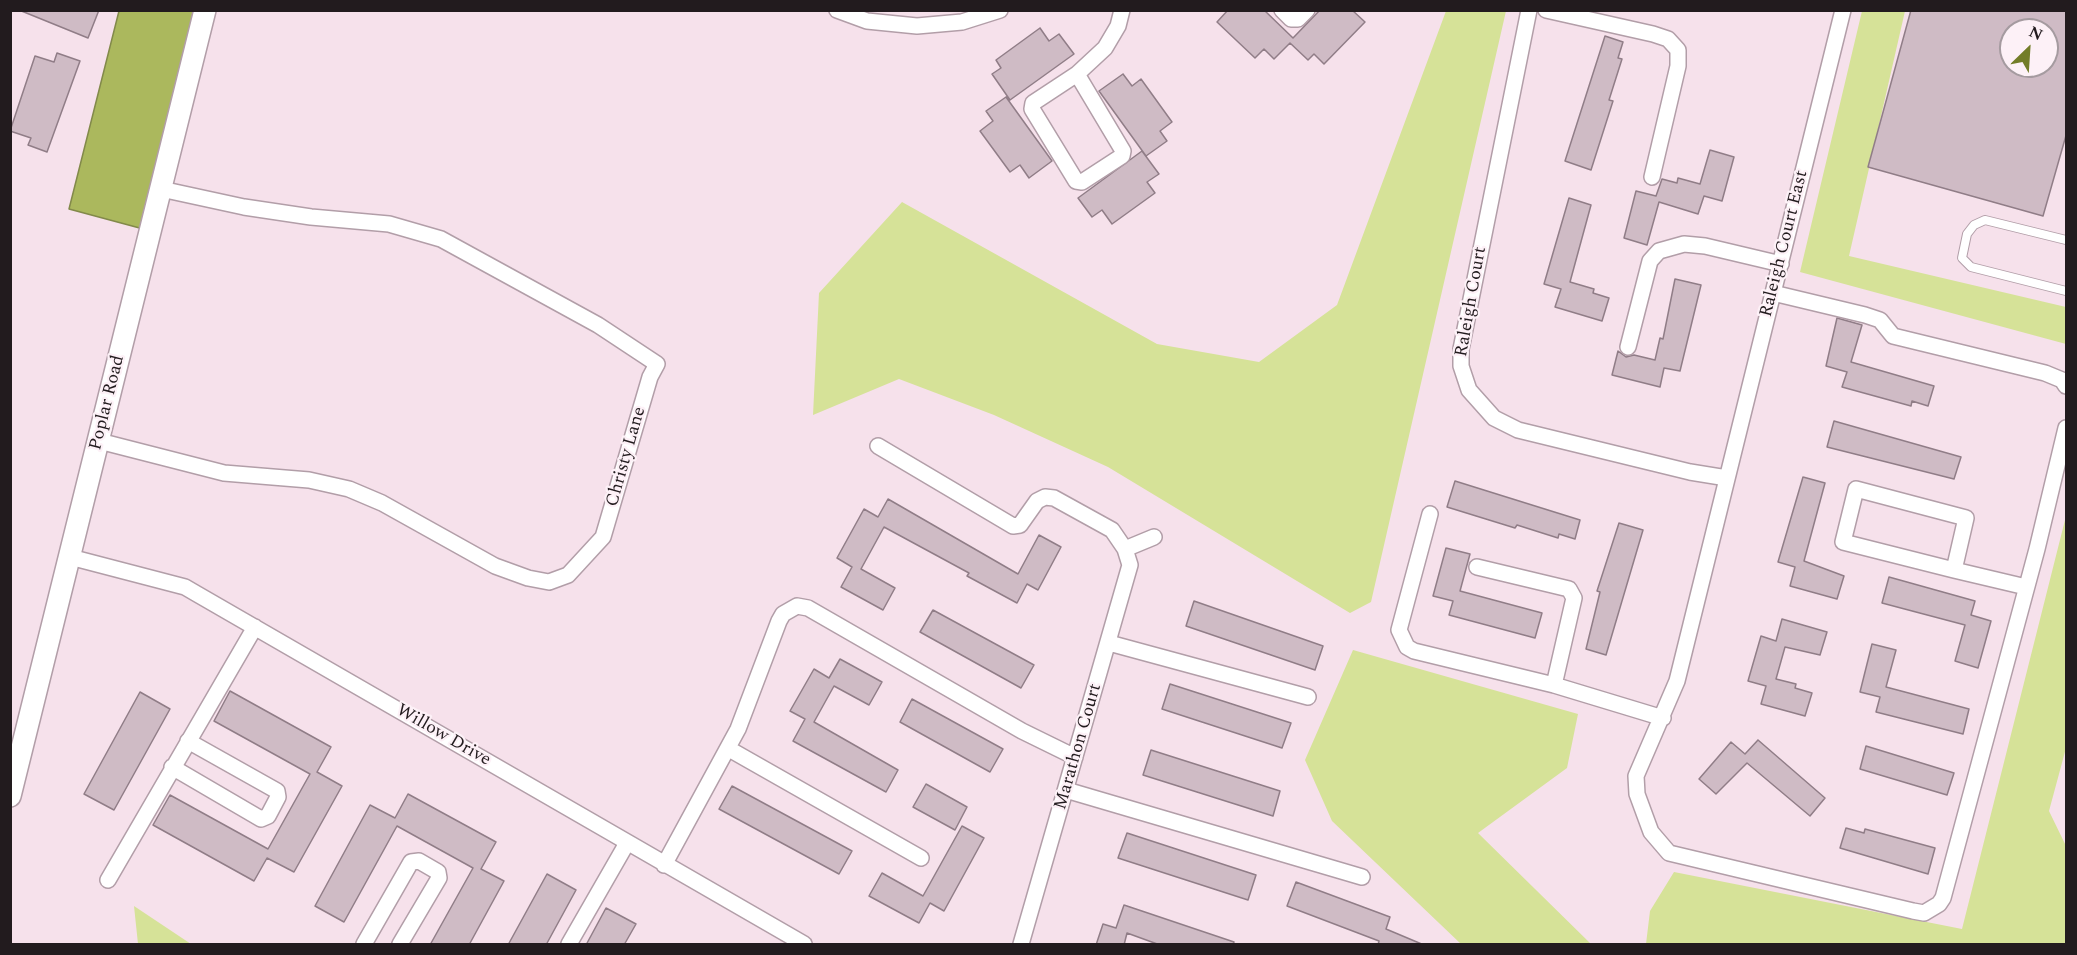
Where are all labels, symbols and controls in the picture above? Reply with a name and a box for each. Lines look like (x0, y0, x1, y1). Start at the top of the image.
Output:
north arrow (1999, 18, 2059, 78)
text: N (2025, 20, 2047, 47)
street label: Raleigh Court East (1756, 168, 1814, 320)
street label: Raleigh Court (1452, 245, 1492, 359)
street label: Poplar Road (86, 353, 130, 453)
street label: Christy Lane (602, 405, 652, 509)
street label: Marathon Court (1051, 681, 1107, 813)
street label: Willow Drive (392, 700, 494, 772)

